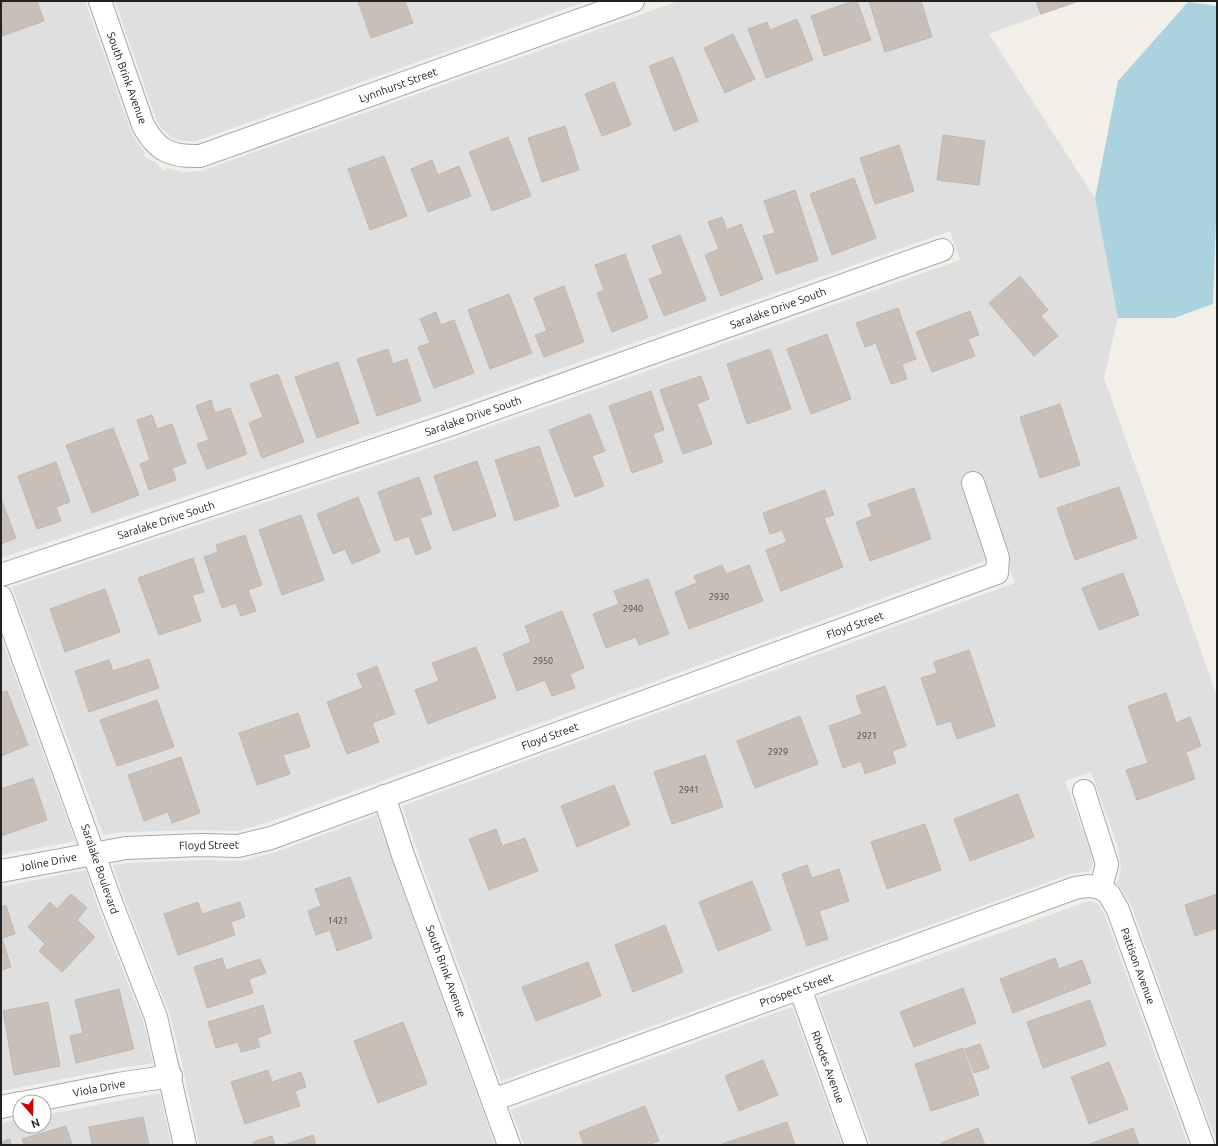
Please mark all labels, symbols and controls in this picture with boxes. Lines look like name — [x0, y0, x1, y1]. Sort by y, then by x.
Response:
street label: South Brink Avenue — [105, 30, 149, 126]
street label: Lynnhurst Street — [357, 65, 439, 105]
street label: Saralake Drive South — [728, 285, 828, 331]
street label: Saralake Drive South — [423, 394, 523, 438]
street label: Saralake Drive South — [116, 499, 216, 541]
house number: 2930 — [709, 592, 729, 602]
house number: 2940 — [623, 604, 643, 614]
street label: Floyd Street — [825, 609, 886, 641]
house number: 2950 — [533, 656, 553, 666]
street label: Floyd Street — [520, 720, 581, 752]
house number: 2921 — [857, 731, 877, 741]
house number: 2929 — [768, 747, 788, 757]
house number: 2941 — [679, 785, 699, 795]
street label: Saralake Boulevard — [79, 823, 121, 915]
street label: Floyd Street — [179, 838, 240, 852]
street label: Joline Drive — [18, 851, 78, 873]
house number: 1421 — [328, 916, 348, 926]
street label: South Brink Avenue — [424, 923, 468, 1019]
street label: Pattison Avenue — [1119, 926, 1157, 1006]
street label: Prospect Street — [758, 971, 835, 1009]
street label: Rhodes Avenue — [809, 1029, 847, 1105]
street label: Viola Drive — [72, 1077, 126, 1099]
north arrow — [12, 1094, 52, 1134]
text: N — [30, 1116, 41, 1130]

